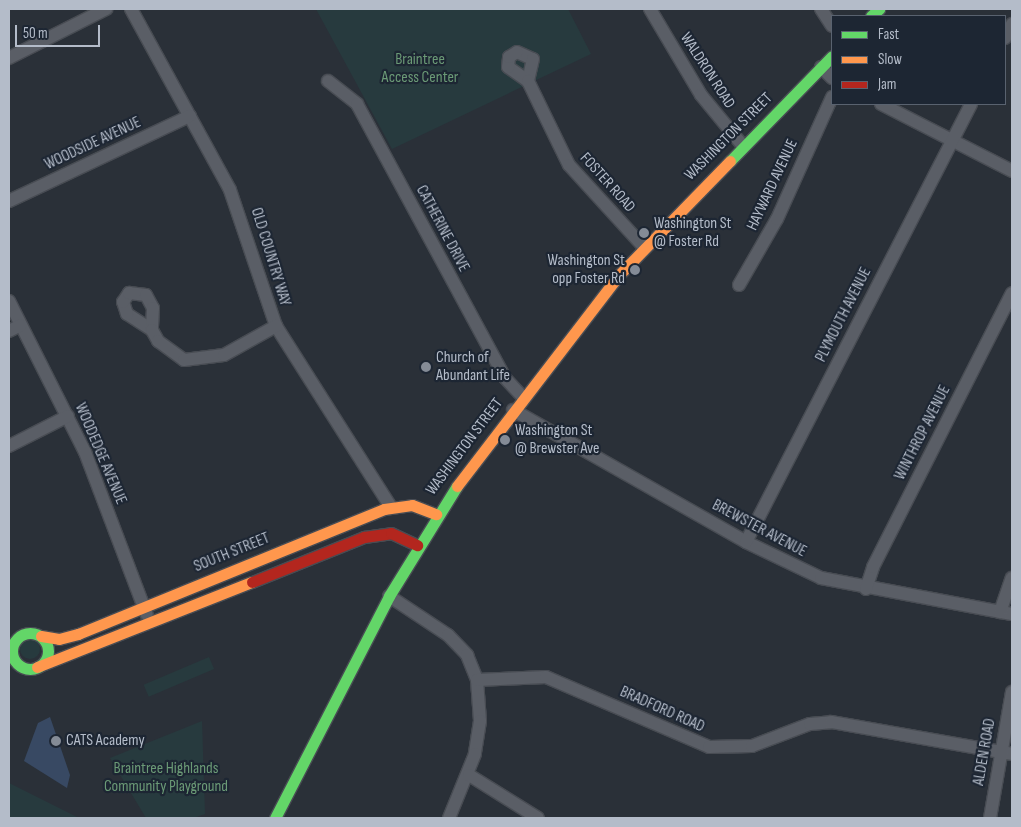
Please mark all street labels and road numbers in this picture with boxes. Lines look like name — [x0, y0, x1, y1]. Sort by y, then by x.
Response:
street label: WALDRON ROAD — [675, 30, 739, 112]
street label: WASHINGTON STREET — [681, 89, 777, 185]
street label: WOODSIDE AVENUE — [42, 113, 144, 175]
street label: HAYWARD AVENUE — [743, 136, 803, 234]
street label: FOSTER ROAD — [575, 149, 639, 217]
street label: CATHERINE DRIVE — [411, 182, 473, 276]
street label: OLD COUNTRY WAY — [246, 206, 294, 308]
street label: PLYMOUTH AVENUE — [812, 264, 876, 366]
street label: WINTHROP AVENUE — [891, 382, 955, 484]
street label: WASHINGTON STREET — [422, 395, 508, 499]
street label: WOODEDGE AVENUE — [70, 400, 130, 508]
street label: BREWSTER AVENUE — [709, 496, 809, 562]
street label: SOUTH STREET — [191, 529, 273, 577]
street label: BRADFORD ROAD — [617, 683, 707, 737]
street label: ALDEN ROAD — [970, 717, 1000, 787]

